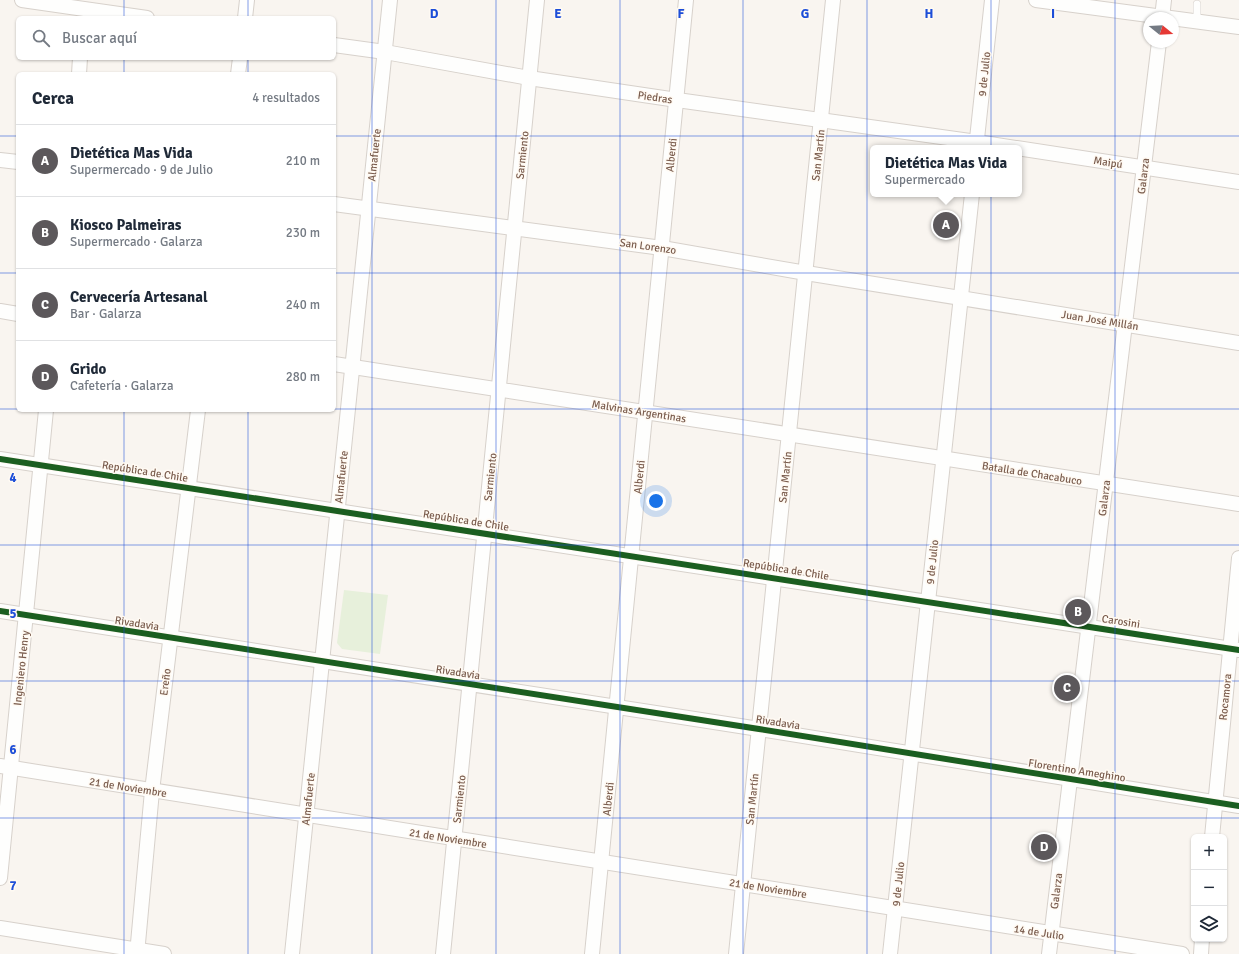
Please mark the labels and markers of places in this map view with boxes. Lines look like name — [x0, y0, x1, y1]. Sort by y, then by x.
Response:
pin: A — [933, 210, 959, 240]
pin: B — [1065, 597, 1091, 627]
pin: C — [1054, 673, 1080, 703]
pin: D — [1031, 832, 1057, 862]

